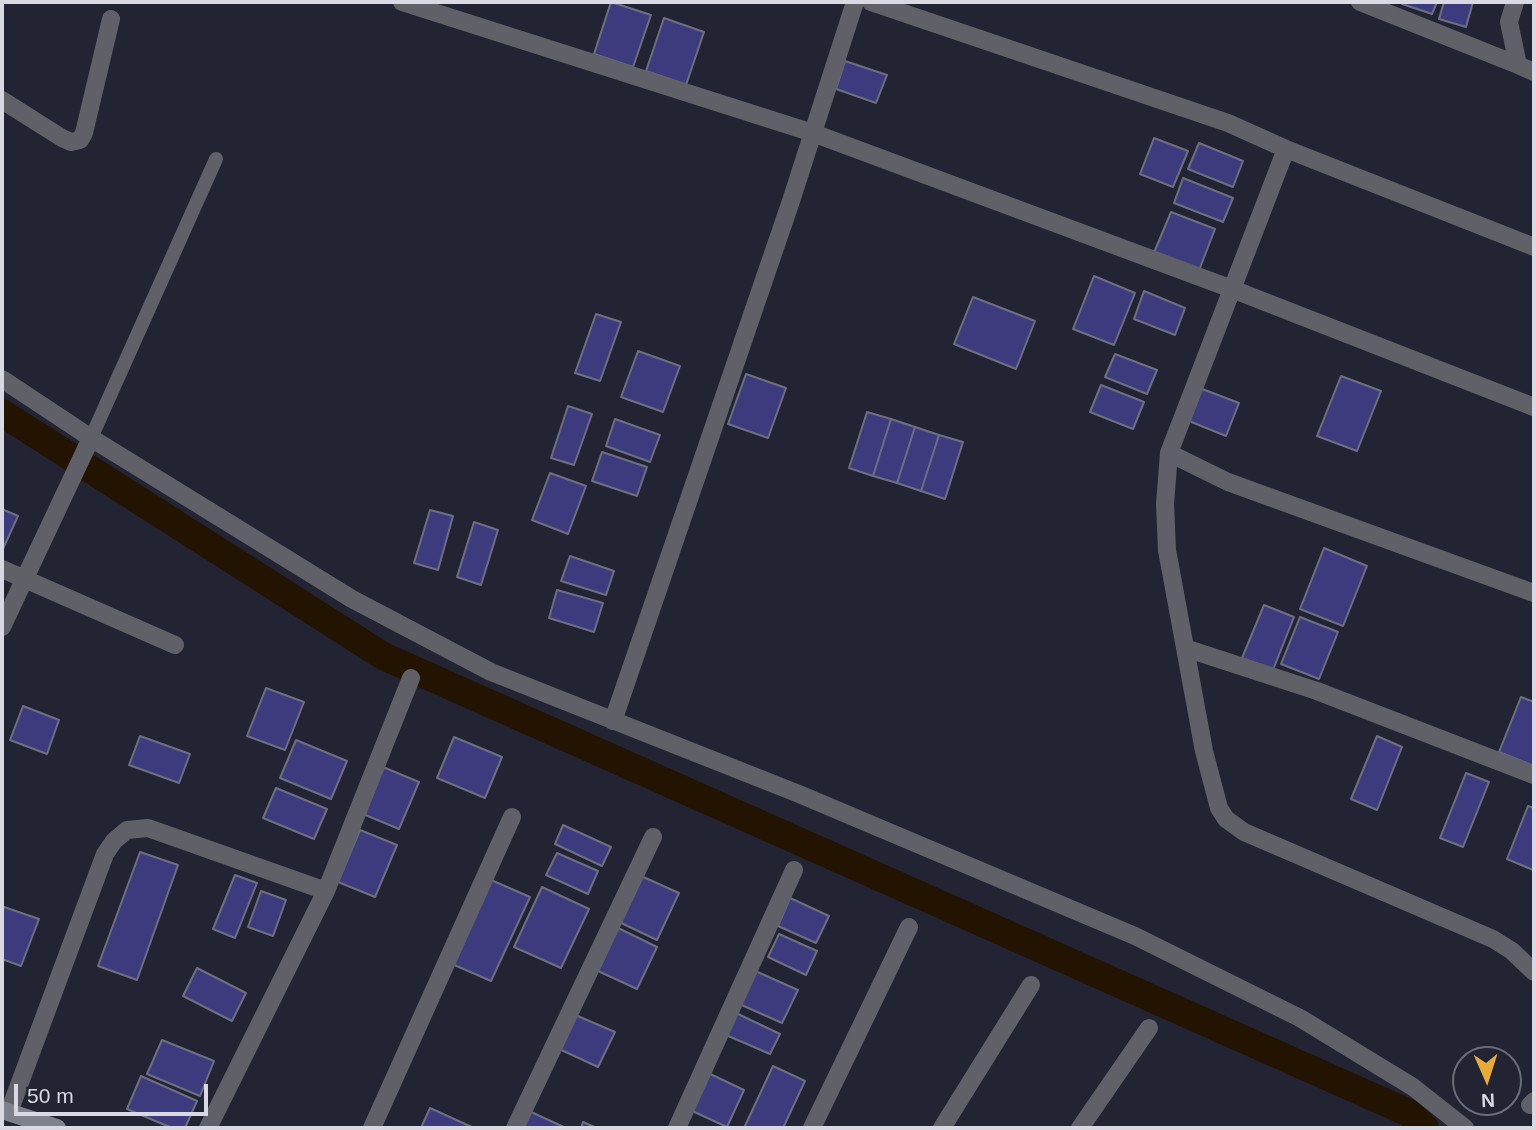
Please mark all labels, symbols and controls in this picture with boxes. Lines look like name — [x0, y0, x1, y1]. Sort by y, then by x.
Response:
north arrow — [1452, 1046, 1522, 1116]
scale bar — [18, 1070, 212, 1114]
text: 50 m — [27, 1084, 74, 1107]
text: N — [1481, 1090, 1495, 1111]

